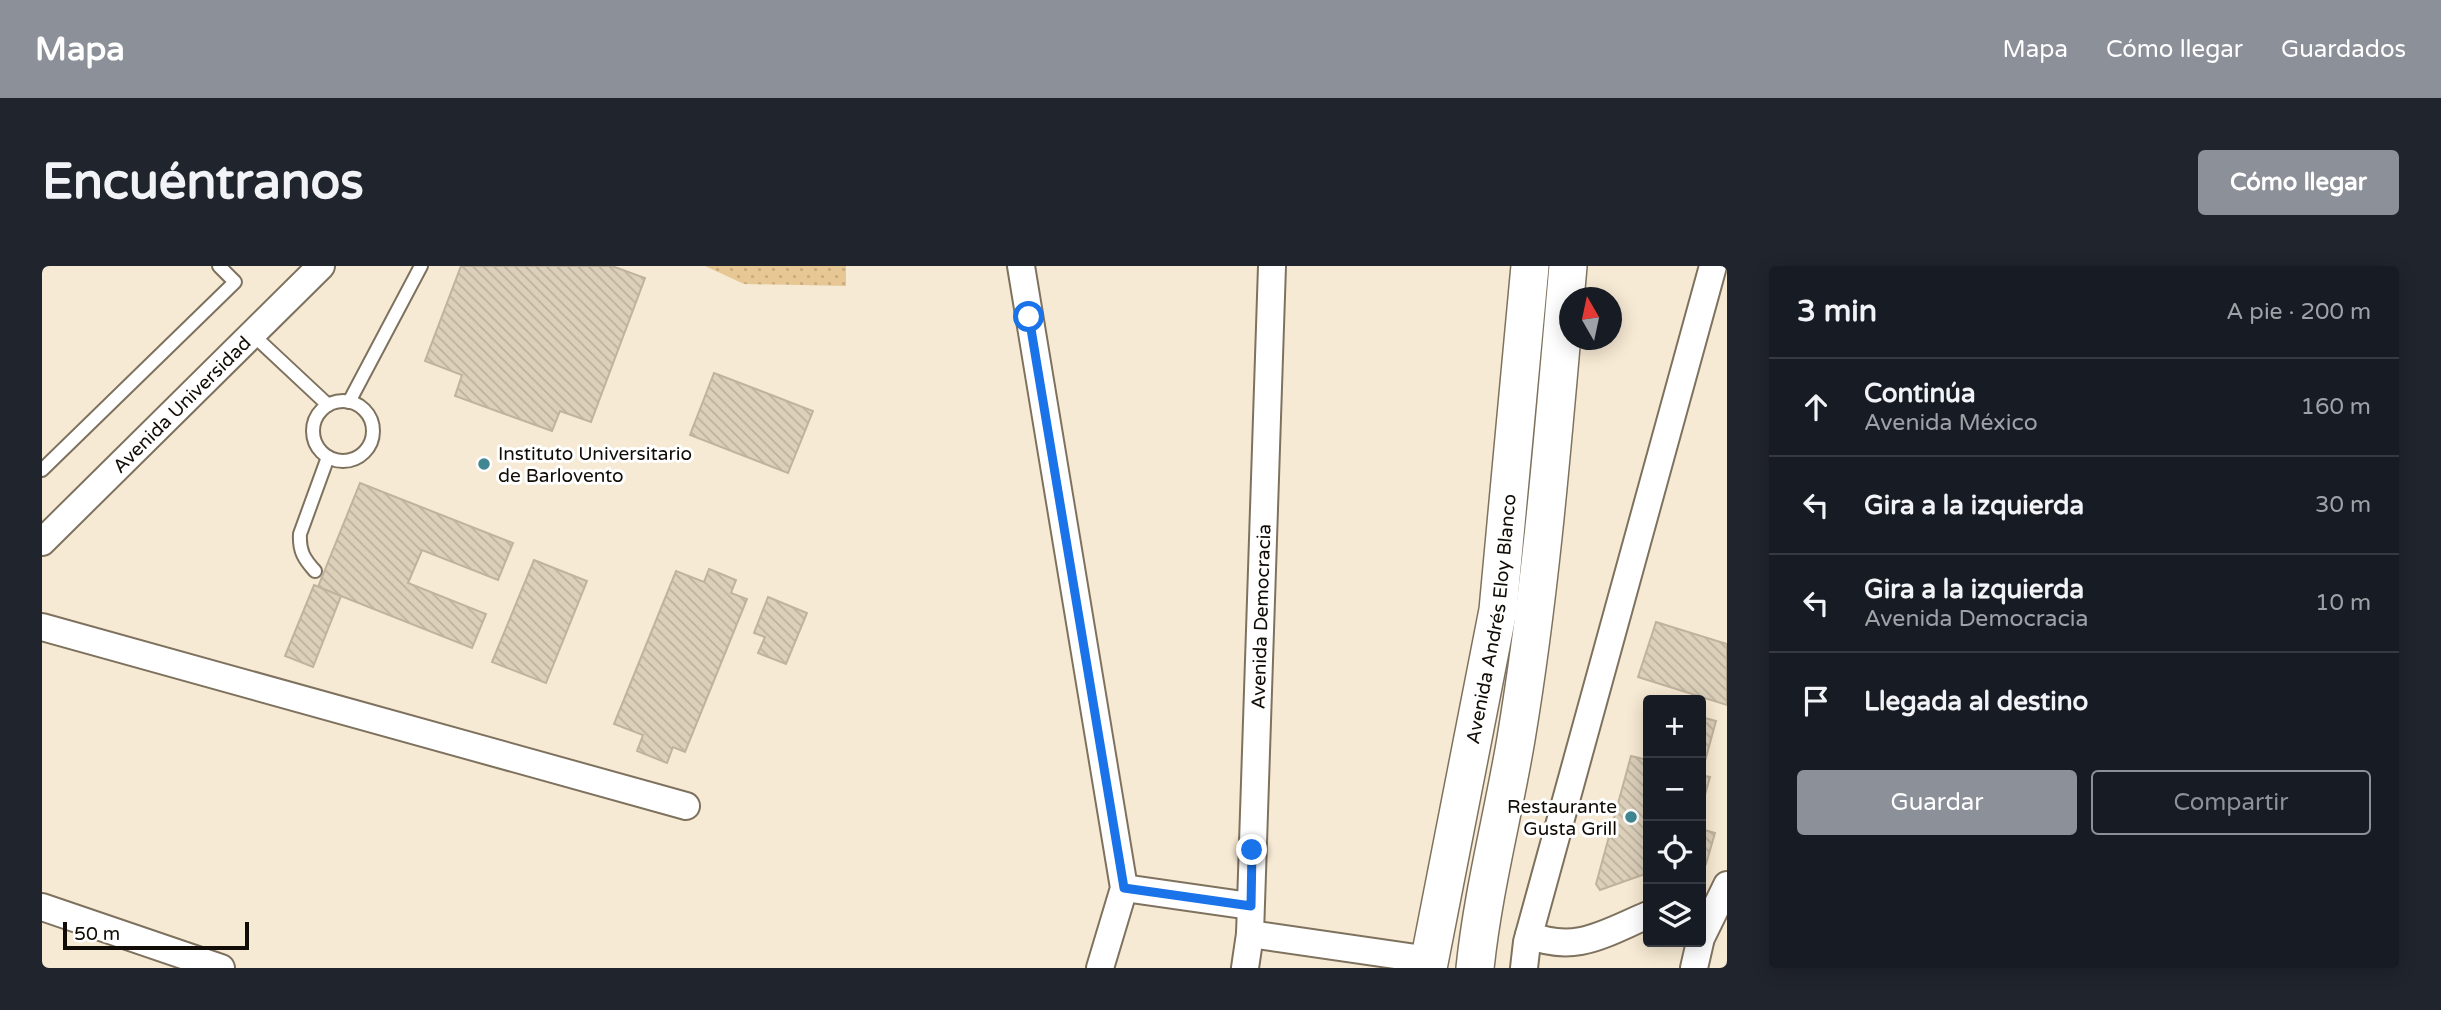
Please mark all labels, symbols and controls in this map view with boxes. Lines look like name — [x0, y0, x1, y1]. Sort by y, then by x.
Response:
text: Mapa — [35, 30, 125, 69]
text: Mapa — [2003, 35, 2068, 64]
text: Cómo llegar — [2106, 35, 2243, 64]
text: Guardados — [2281, 35, 2406, 64]
button: Cómo llegar — [2198, 150, 2399, 215]
text: Encuéntranos — [42, 153, 364, 212]
north arrow — [1559, 287, 1622, 350]
text: 3 min — [1797, 293, 1877, 330]
text: A pie · 200 m — [2226, 298, 2371, 326]
route start — [1013, 301, 1044, 332]
street label: Avenida Universidad — [109, 332, 256, 478]
text: Continúa — [1864, 378, 1976, 409]
icon: ahead — [1797, 388, 1835, 426]
text: 160 m — [2301, 393, 2371, 421]
text: Avenida México — [1864, 409, 2038, 437]
place label: Instituto Universitario de Barlovento — [498, 443, 692, 487]
marker: Instituto Universitario de Barlovento — [476, 456, 492, 472]
icon: left — [1797, 486, 1835, 524]
text: Gira a la izquierda — [1864, 490, 2084, 521]
text: 30 m — [2315, 491, 2371, 519]
street label: Avenida Andrés Eloy Blanco — [1462, 493, 1521, 746]
street label: Avenida Democracia — [1247, 523, 1276, 710]
text: Gira a la izquierda — [1864, 574, 2084, 605]
icon: left — [1797, 584, 1835, 622]
text: 10 m — [2315, 589, 2371, 617]
text: Avenida Democracia — [1864, 605, 2088, 633]
icon: arrive — [1797, 682, 1835, 720]
text: Llegada al destino — [1864, 686, 2088, 717]
map controls — [1643, 695, 1706, 947]
button: + — [1643, 695, 1706, 758]
button: − — [1643, 758, 1706, 821]
button: Guardar — [1797, 770, 2077, 835]
button: Compartir — [2091, 770, 2371, 835]
place label: Restaurante Gusta Grill — [1507, 796, 1617, 840]
marker: Restaurante Gusta Grill — [1623, 809, 1639, 825]
button: locate — [1643, 821, 1706, 884]
route end — [1236, 834, 1267, 865]
button: layers — [1643, 884, 1706, 947]
scale bar — [63, 919, 248, 951]
text: 50 m — [74, 923, 120, 945]

